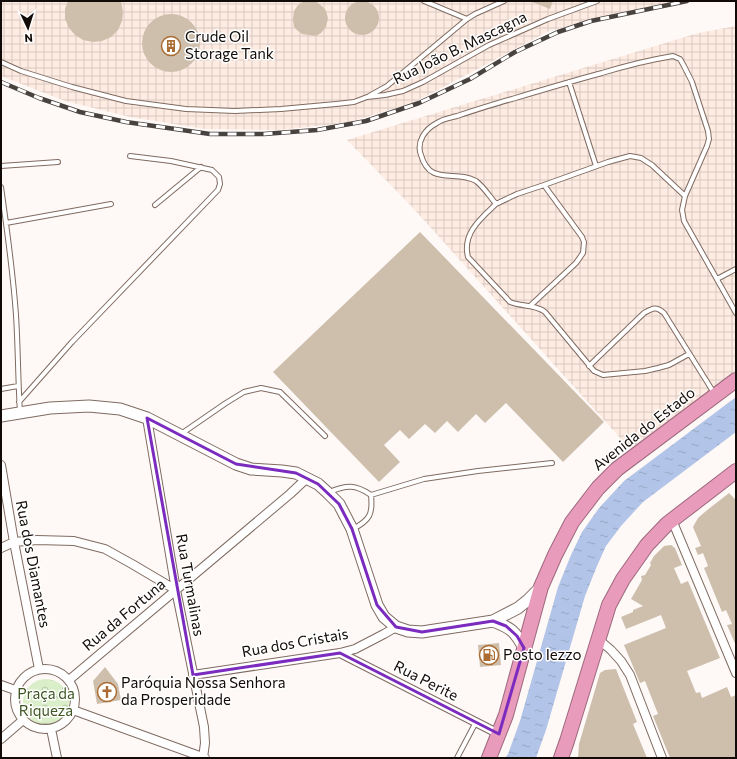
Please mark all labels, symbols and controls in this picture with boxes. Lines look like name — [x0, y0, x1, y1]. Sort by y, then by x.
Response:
street label: Rua João B. Mascagna — [390, 7, 529, 87]
north arrow — [8, 8, 48, 48]
place label: Crude Oil Storage Tank — [185, 27, 274, 62]
text: N — [24, 32, 33, 45]
building icon: Crude Oil Storage Tank — [160, 35, 182, 57]
street label: Avenida do Estado — [589, 383, 698, 474]
street label: Rua dos Diamantes — [13, 499, 55, 629]
street label: Rua Turmalinas — [173, 532, 209, 638]
street label: Rua da Fortuna — [78, 574, 168, 654]
street label: Rua dos Cristais — [240, 624, 350, 660]
fuel station icon: Posto Iezzo — [478, 644, 500, 666]
place label: Posto Iezzo — [503, 645, 582, 663]
street label: Rua Perite — [391, 656, 462, 704]
place label: Paróquia Nossa Senhora da Prosperidade — [121, 673, 286, 708]
church icon: Paróquia Nossa Senhora da Prosperidade — [96, 681, 118, 703]
park label: Praça da Riqueza — [17, 684, 75, 719]

